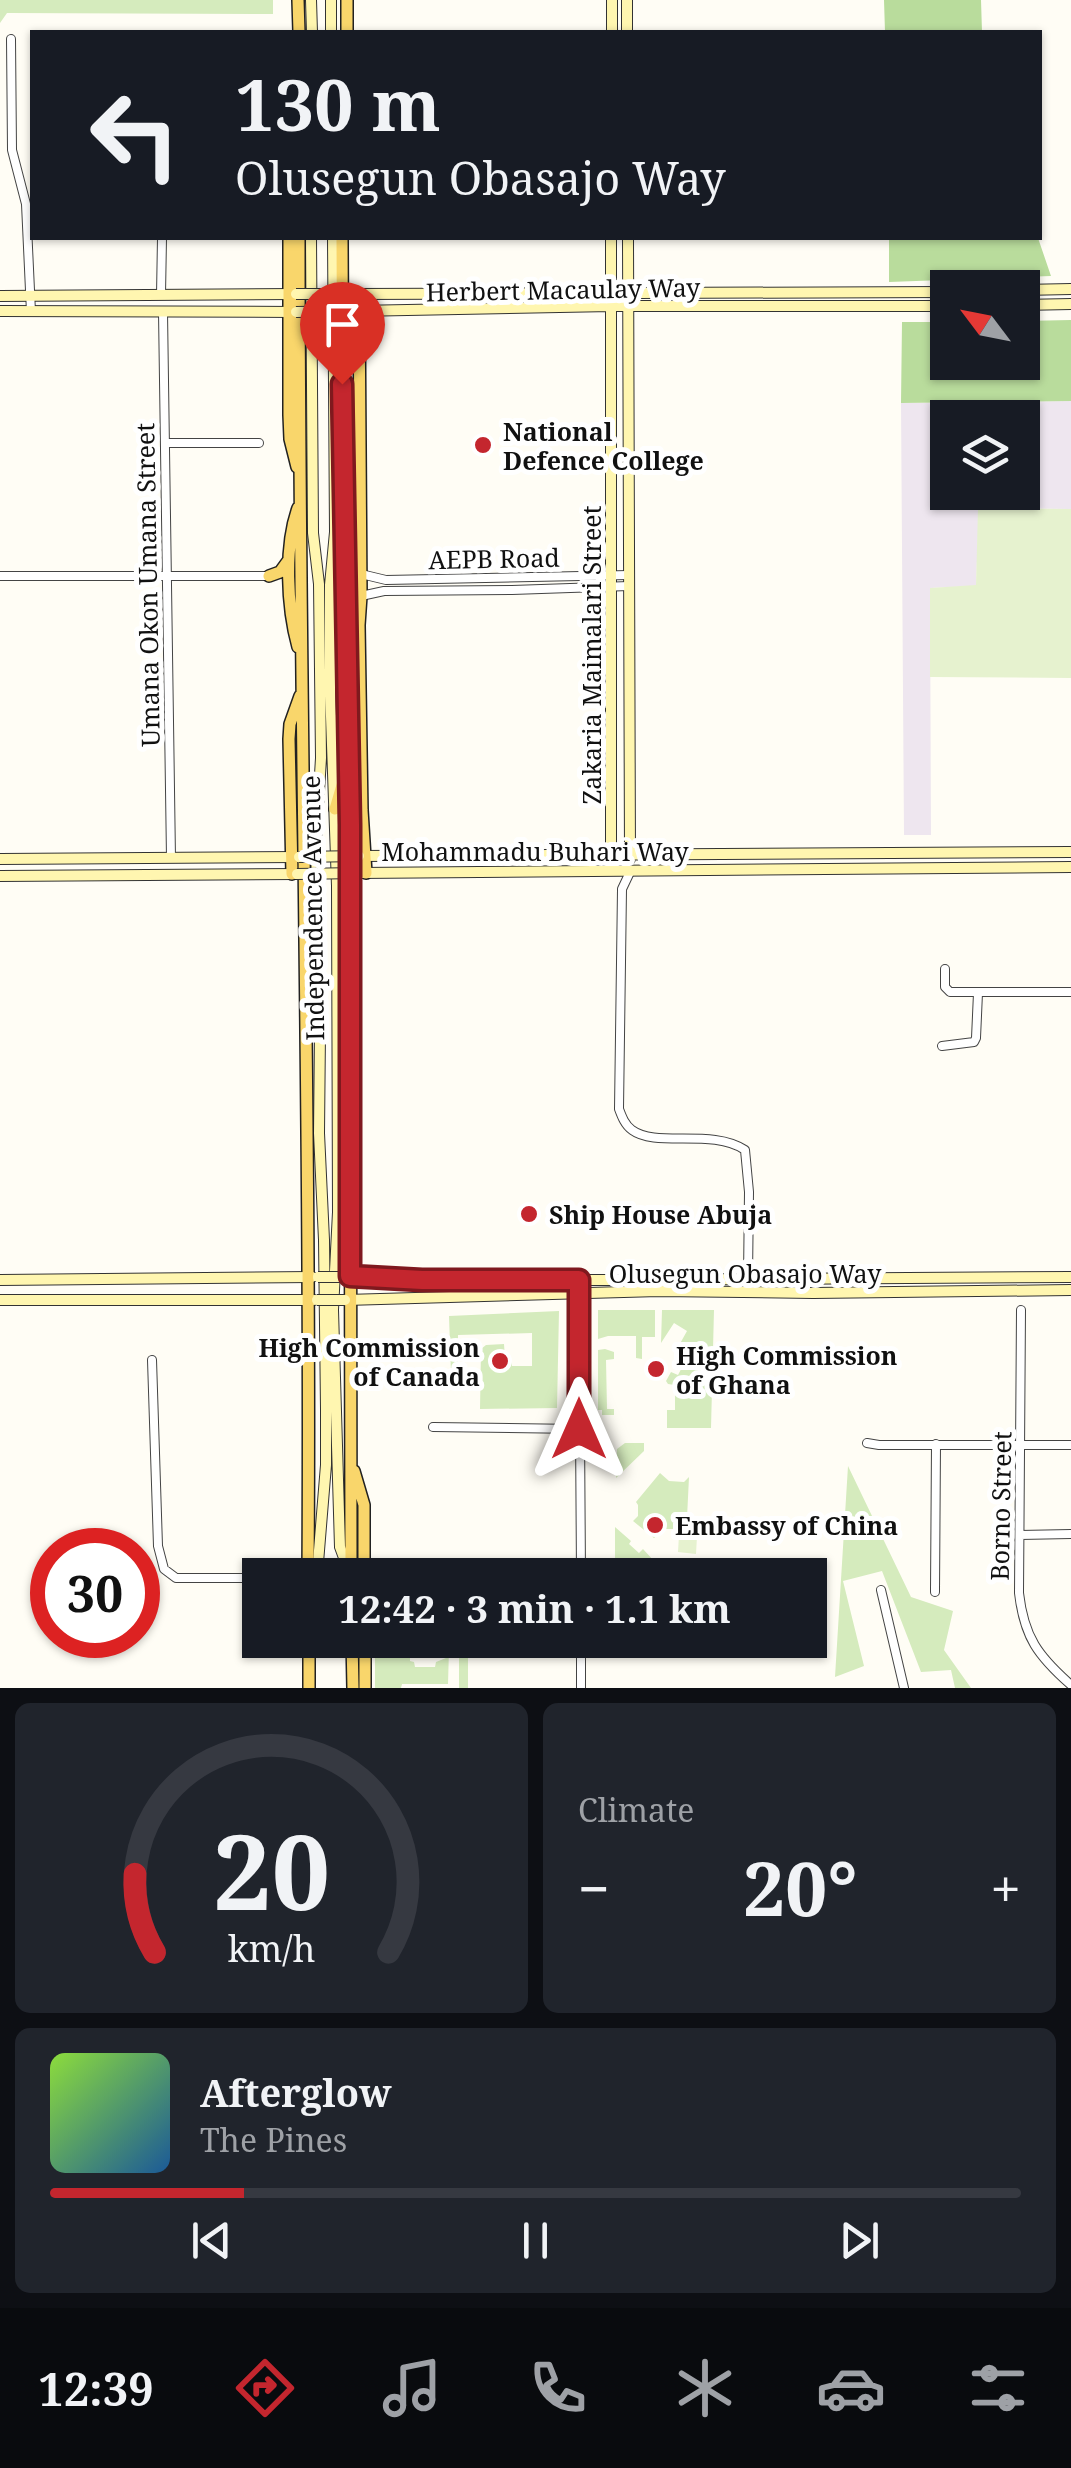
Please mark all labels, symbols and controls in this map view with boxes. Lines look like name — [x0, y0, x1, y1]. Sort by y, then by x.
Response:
text: 130 m — [235, 56, 441, 152]
icon: left — [70, 70, 200, 200]
text: Olusegun Obasajo Way — [235, 147, 726, 208]
street label: Herbert Macaulay Way — [425, 270, 701, 308]
north arrow — [930, 270, 1040, 380]
map controls — [930, 270, 1040, 510]
pin — [300, 282, 385, 385]
icon: arrive — [315, 297, 370, 352]
button: layers — [930, 400, 1040, 510]
place label: National Defence College — [503, 414, 704, 477]
street label: Umana Okon Umana Street — [127, 422, 167, 747]
marker: National Defence College — [472, 434, 494, 456]
street label: Zakaria Maimalari Street — [574, 505, 608, 804]
street label: AEPB Road — [428, 540, 560, 576]
street label: Independence Avenue — [293, 775, 331, 1041]
street label: Mohammadu Buhari Way — [381, 834, 690, 868]
place label: Ship House Abuja — [549, 1197, 772, 1231]
marker: Ship House Abuja — [518, 1203, 540, 1225]
street label: Olusegun Obasajo Way — [609, 1256, 882, 1290]
place label: High Commission of Canada — [258, 1330, 480, 1393]
place label: High Commission of Ghana — [676, 1338, 898, 1401]
marker: High Commission of Canada — [489, 1350, 511, 1372]
marker: High Commission of Ghana — [645, 1358, 667, 1380]
position arrow — [527, 1377, 631, 1481]
street label: Borno Street — [982, 1431, 1018, 1581]
place label: Embassy of China — [675, 1508, 898, 1542]
marker: Embassy of China — [644, 1514, 666, 1536]
speed limit sign: 30 — [30, 1528, 160, 1658]
text: 12:42 · 3 min · 1.1 km — [338, 1582, 731, 1634]
text: Climate — [578, 1788, 694, 1831]
text: 20 — [213, 1799, 330, 1940]
text: 20° — [743, 1836, 857, 1938]
text: − — [578, 1850, 610, 1925]
text: + — [990, 1850, 1021, 1925]
text: km/h — [228, 1924, 315, 1972]
text: Afterglow — [200, 2066, 392, 2118]
text: The Pines — [200, 2118, 347, 2161]
icon: previous — [184, 2213, 239, 2268]
icon: pause — [508, 2213, 563, 2268]
icon: next — [832, 2213, 887, 2268]
icon: directions — [230, 2353, 300, 2423]
icon: music — [377, 2353, 447, 2423]
icon: phone — [523, 2353, 593, 2423]
icon: climate — [670, 2353, 740, 2423]
icon: car — [816, 2353, 886, 2423]
icon: filters — [963, 2353, 1033, 2423]
text: 12:39 — [38, 2358, 154, 2419]

